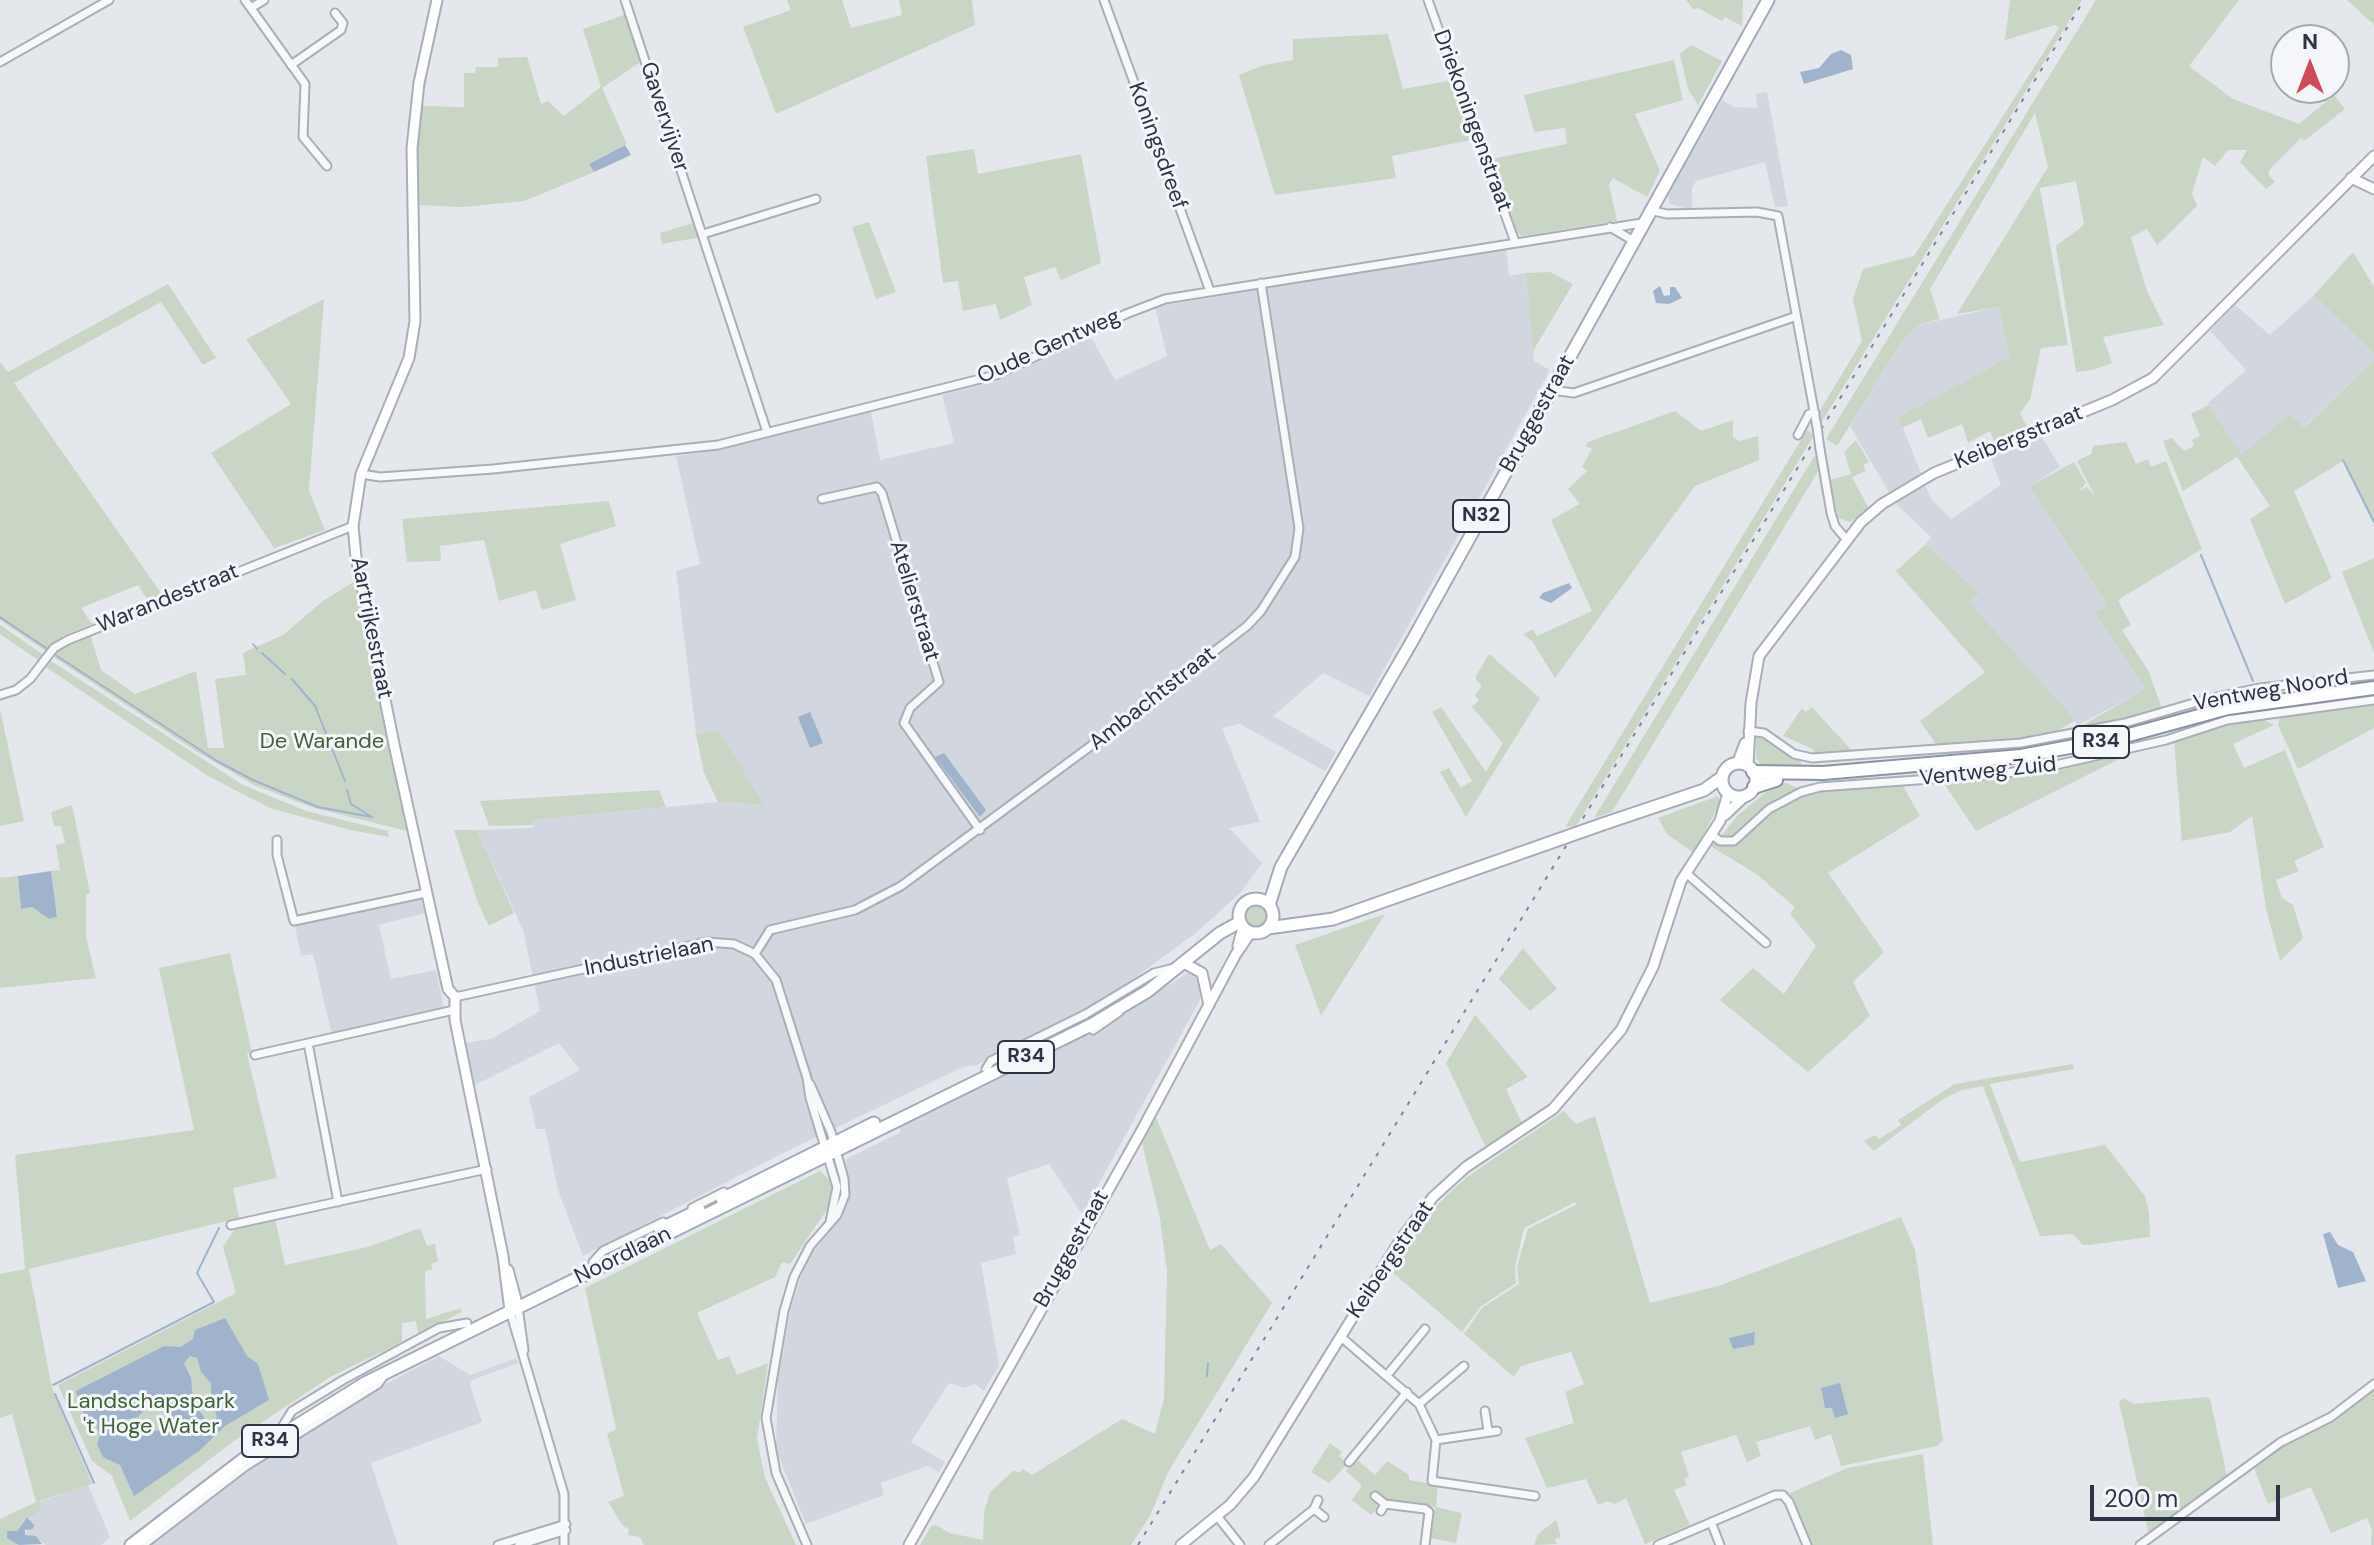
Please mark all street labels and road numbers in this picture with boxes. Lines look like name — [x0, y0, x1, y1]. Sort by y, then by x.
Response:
street label: Driekoningenstraat — [1427, 27, 1517, 215]
street label: Gavervijver — [634, 59, 694, 175]
street label: Koningsdreef — [1122, 79, 1192, 213]
street label: Oude Gentweg — [974, 304, 1124, 390]
street label: Bruggestraat — [1495, 351, 1581, 477]
street label: Keibergstraat — [1951, 400, 2087, 476]
road number: N32 — [1453, 500, 1509, 532]
street label: Atelierstraat — [883, 537, 945, 665]
street label: Aartrijkestraat — [344, 555, 398, 701]
street label: Warandestraat — [93, 559, 243, 639]
street label: Ambachtstraat — [1084, 641, 1222, 757]
street label: Ventweg Noord — [2192, 664, 2350, 718]
road number: R34 — [2073, 726, 2129, 758]
street label: Ventweg Zuid — [1918, 752, 2058, 792]
street label: Industrielaan — [582, 932, 716, 982]
road number: R34 — [998, 1041, 1054, 1073]
street label: Bruggestraat — [1029, 1186, 1115, 1312]
street label: Keibergstraat — [1342, 1196, 1440, 1324]
street label: Noordlaan — [570, 1221, 676, 1291]
road number: R34 — [242, 1425, 298, 1457]

